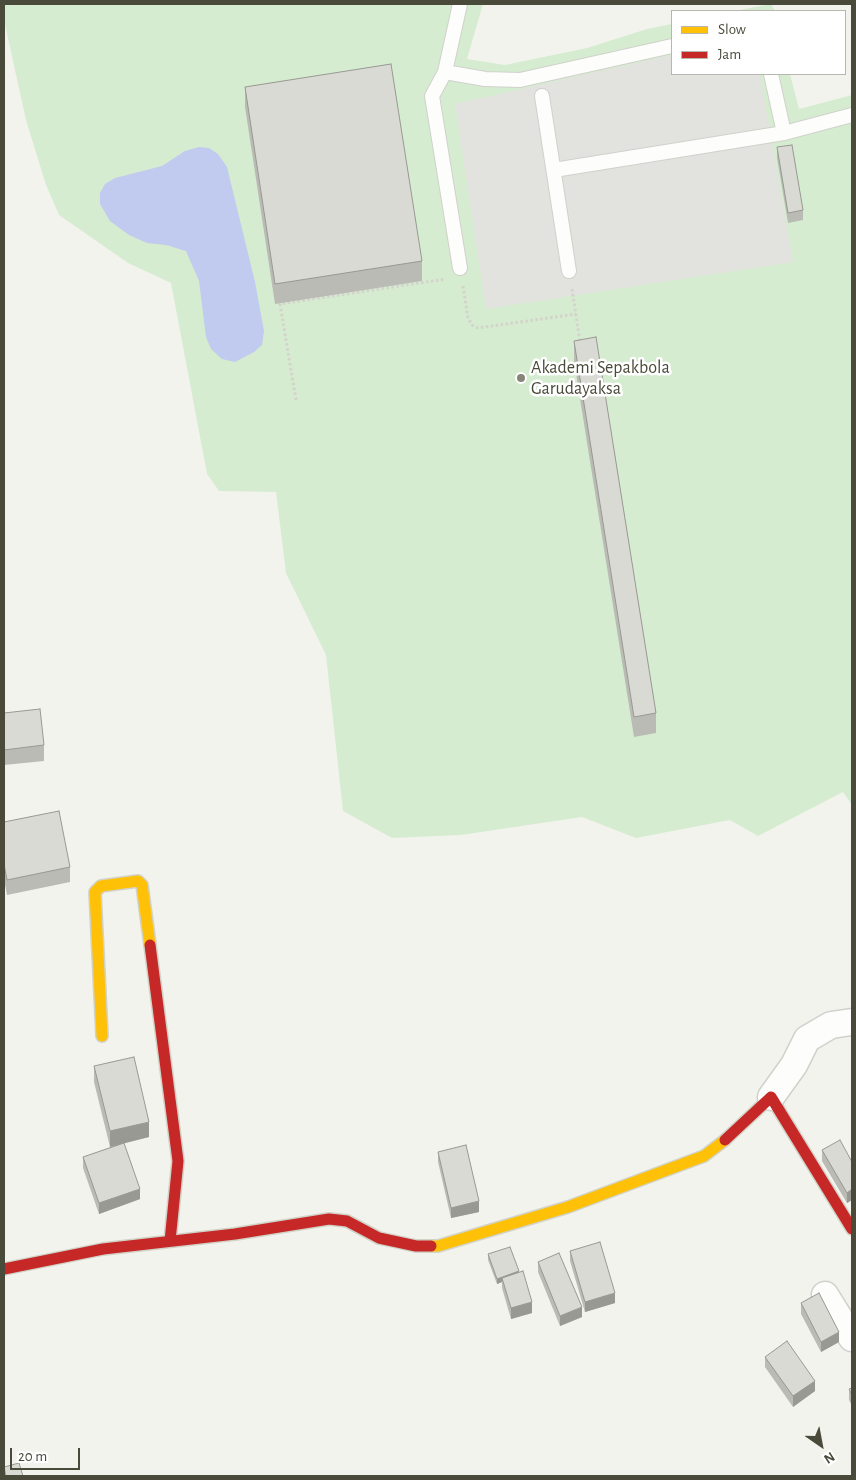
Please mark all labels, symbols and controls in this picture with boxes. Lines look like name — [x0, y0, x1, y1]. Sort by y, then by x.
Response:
legend — [671, 10, 846, 75]
text: Slow — [718, 22, 746, 37]
text: Jam — [718, 47, 741, 62]
place label: Akademi Sepakbola Garudayaksa — [531, 357, 670, 399]
marker: Akademi Sepakbola Garudayaksa — [515, 372, 527, 384]
north arrow — [796, 1420, 846, 1470]
scale bar — [12, 1438, 82, 1470]
text: 20 m — [18, 1449, 47, 1464]
text: N — [821, 1449, 837, 1466]

